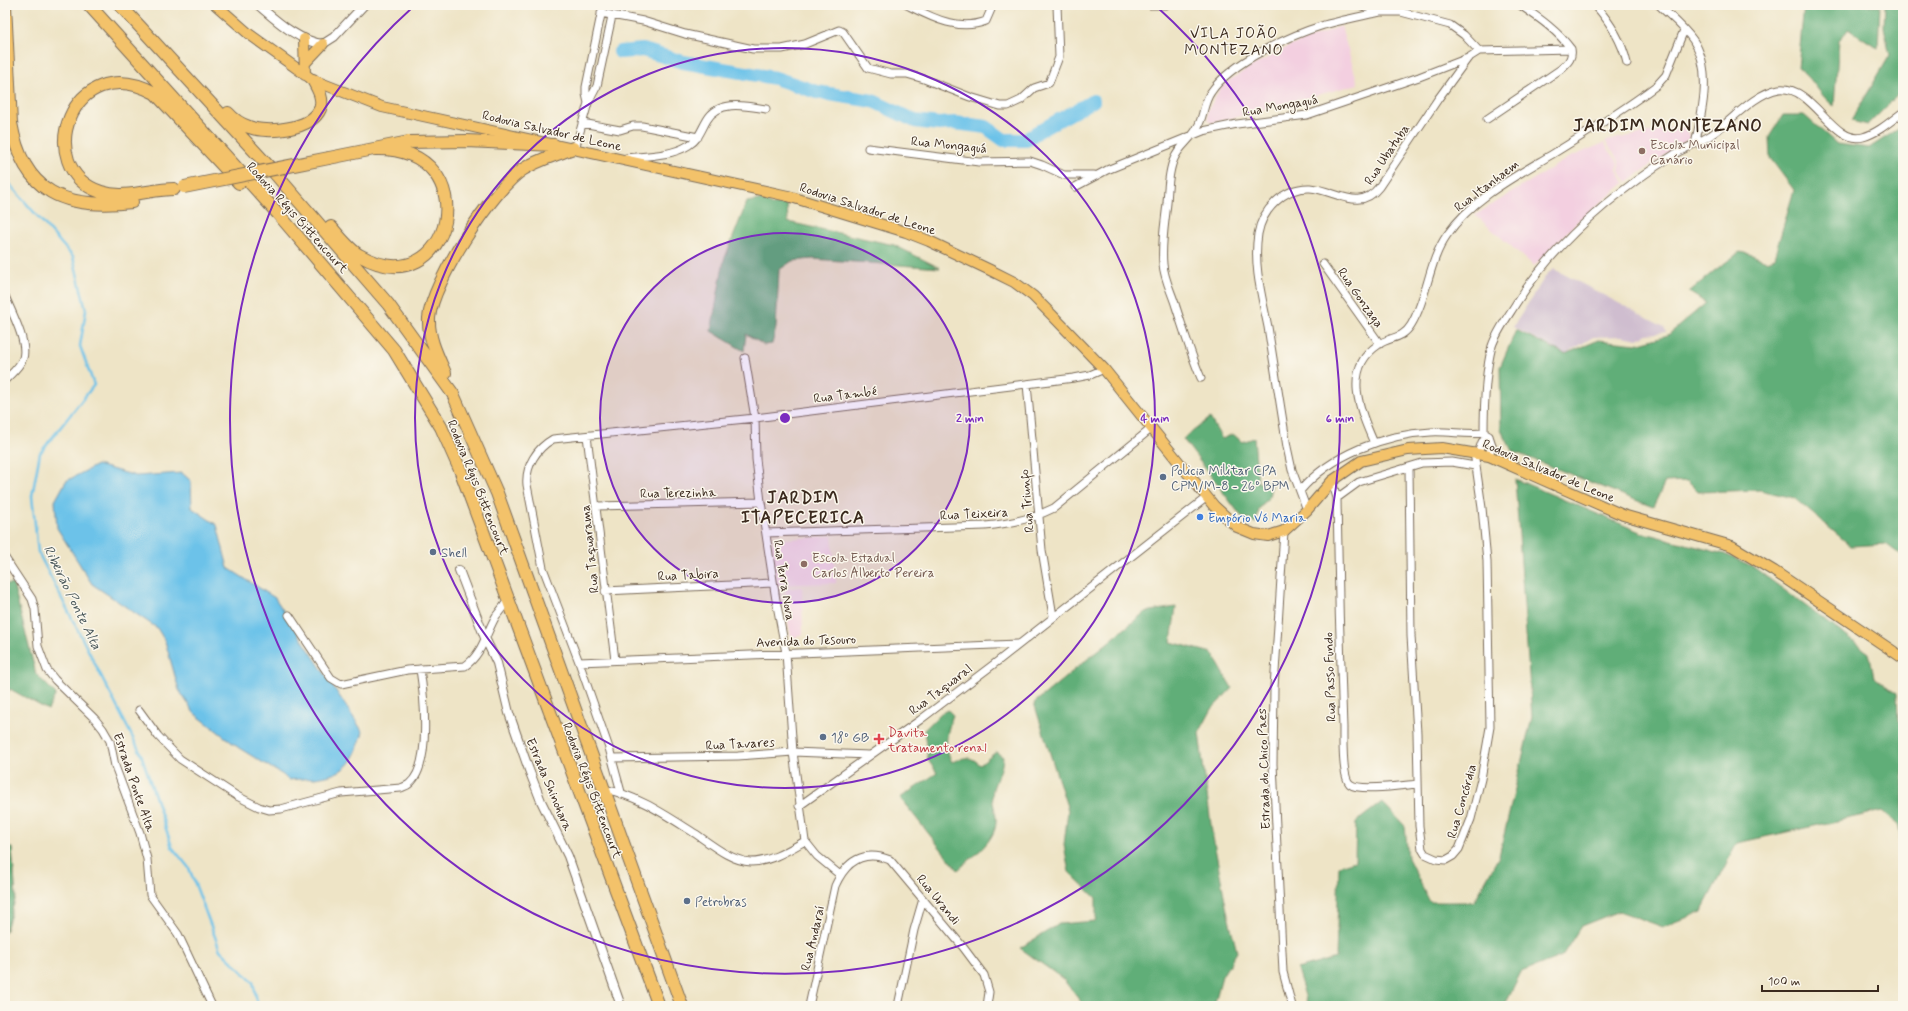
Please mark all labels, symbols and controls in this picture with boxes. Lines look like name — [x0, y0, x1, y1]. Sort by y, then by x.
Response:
district label: VILA JOÃO MONTEZANO — [1184, 24, 1284, 61]
street label: Rua Mongaguá — [1241, 91, 1320, 122]
street label: Rodovia Salvador de Leone — [480, 107, 623, 156]
district label: JARDIM MONTEZANO — [1573, 115, 1763, 137]
street label: Rua Ubatuba — [1361, 121, 1414, 188]
street label: Rua Mongaguá — [910, 133, 988, 159]
place label: Escola Municipal Canário — [1650, 137, 1740, 169]
marker: Escola Municipal Canário — [1637, 146, 1647, 156]
street label: Rua Itanhaem — [1451, 156, 1523, 216]
street label: Rodovia Régis Bittencourt — [242, 159, 352, 278]
street label: Rodovia Salvador de Leone — [797, 179, 938, 240]
street label: Rua Gonzaga — [1333, 265, 1387, 331]
street label: Rua També — [812, 383, 878, 408]
centre of rings — [778, 411, 792, 425]
text: 2 min — [956, 411, 984, 427]
text: 4 min — [1140, 411, 1170, 427]
text: 6 min — [1326, 411, 1354, 427]
street label: Rodovia Régis Bittencourt — [443, 417, 513, 558]
street label: Rodovia Salvador de Leone — [1479, 436, 1617, 507]
place label: Policia Militar CPA CPM/M-8 - 26º BPM — [1171, 463, 1290, 495]
street label: Rua Triunfo — [1016, 468, 1041, 533]
marker: Policia Militar CPA CPM/M-8 - 26º BPM — [1158, 472, 1168, 482]
street label: Rua Terezinha — [640, 484, 716, 503]
district label: JARDIM ITAPECERICA — [741, 487, 865, 529]
street label: Rua Taquarama — [577, 503, 604, 594]
street label: Rua Teixeira — [939, 504, 1009, 525]
place label: Empório Vó Maria — [1208, 510, 1306, 527]
marker: Empório Vó Maria — [1195, 512, 1205, 522]
street label: Rua Terra Nova — [769, 539, 798, 622]
water label: Ribeirão Ponte Alta — [39, 542, 105, 653]
place label: Shell — [441, 545, 467, 562]
marker: Shell — [428, 547, 438, 557]
place label: Escola Estadual Carlos Alberto Pereira — [812, 550, 935, 582]
marker: Escola Estadual Carlos Alberto Pereira — [799, 559, 809, 569]
street label: Rua Tabira — [657, 565, 719, 586]
street label: Avenida do Tesouro — [756, 631, 856, 652]
street label: Rua Passo Fundo — [1320, 632, 1341, 722]
street label: Rua Taquaral — [906, 661, 976, 720]
street label: Estrada do Chico Paes — [1254, 708, 1275, 830]
street label: Rodovia Régis Bittencourt — [558, 720, 626, 861]
place label: Davita tratamento renal — [887, 725, 987, 757]
place label: 18º GB — [831, 730, 869, 747]
street label: Estrada Ponte Alta — [109, 731, 159, 835]
marker: 18º GB — [818, 732, 828, 742]
marker: Davita tratamento renal — [873, 733, 885, 745]
street label: Rua Tavares — [705, 734, 775, 755]
street label: Estrada Shinohara — [521, 736, 576, 834]
street label: Rua Concórdia — [1444, 762, 1481, 841]
street label: Rua Urandi — [912, 871, 963, 929]
place label: Petrobras — [695, 894, 747, 911]
marker: Petrobras — [682, 896, 692, 906]
street label: Rua Andaraí — [798, 904, 829, 973]
scale bar — [1762, 967, 1878, 993]
text: 100 m — [1768, 974, 1800, 990]

